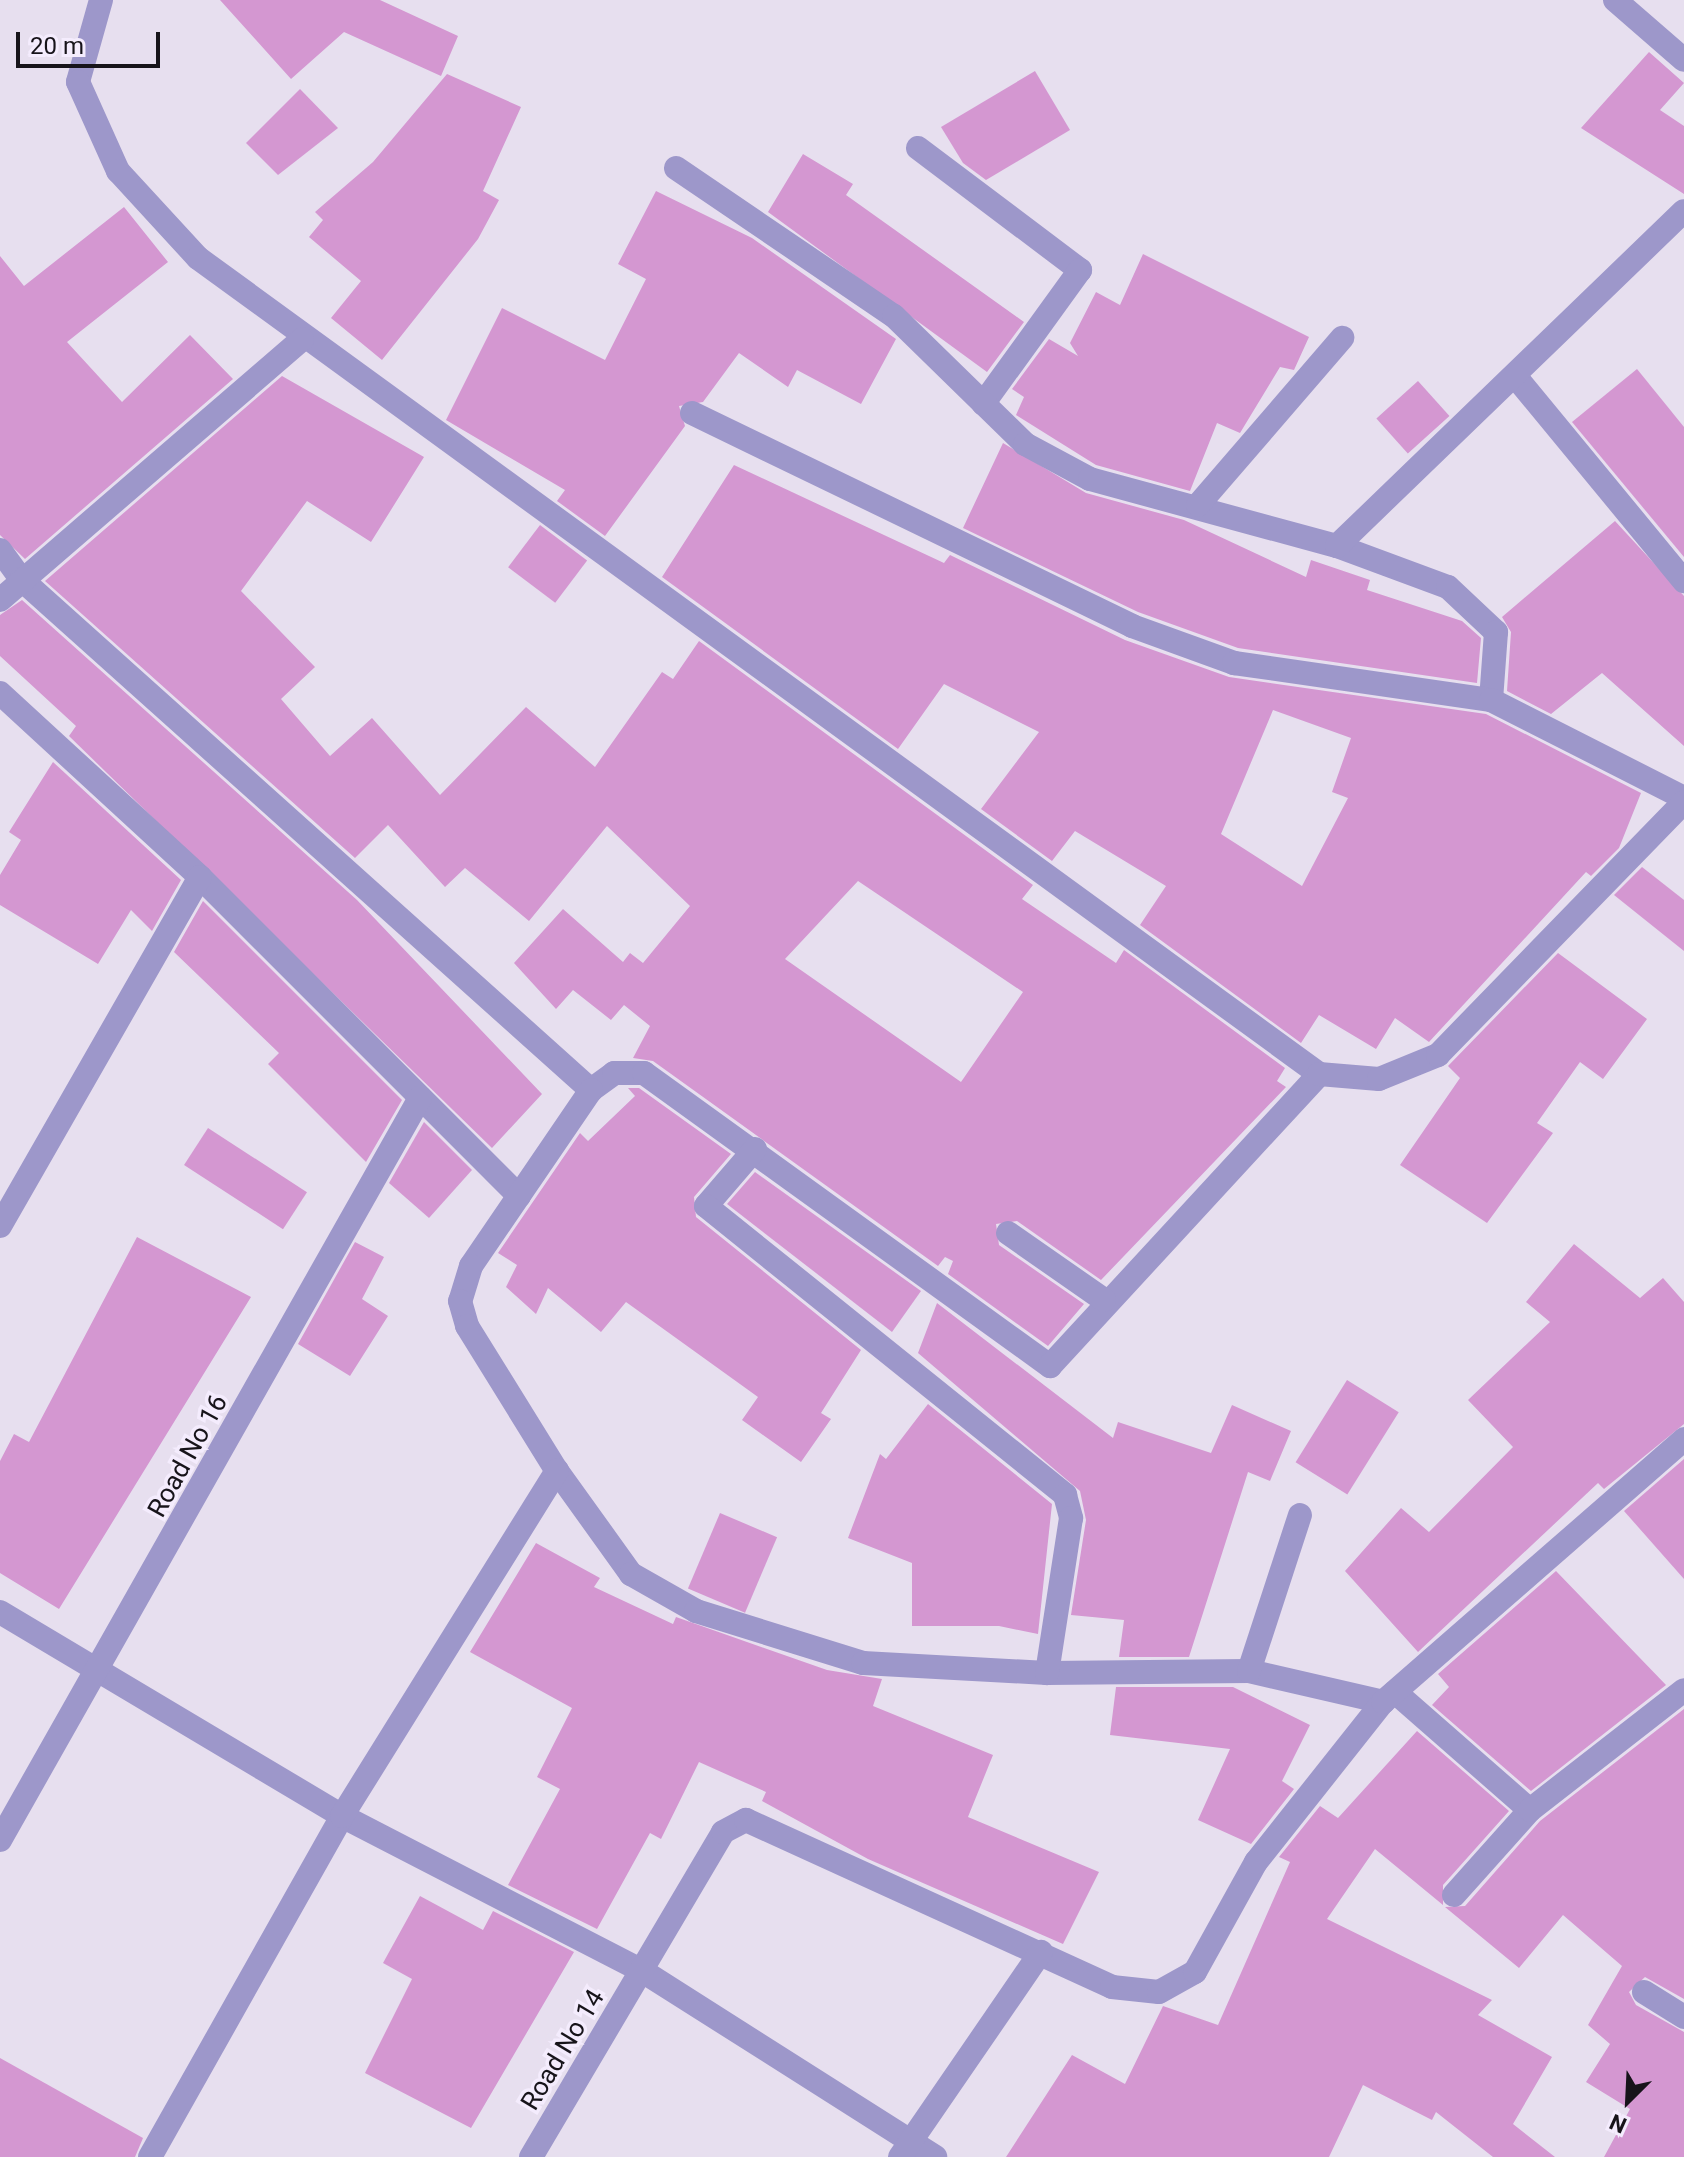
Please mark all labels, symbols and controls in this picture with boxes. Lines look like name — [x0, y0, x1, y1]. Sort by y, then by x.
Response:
scale bar — [20, 16, 164, 66]
text: 20 m — [30, 32, 84, 60]
street label: Road No 16 — [142, 1389, 234, 1523]
street label: Road No 14 — [515, 1984, 611, 2116]
north arrow — [1588, 2061, 1668, 2141]
text: N — [1606, 2109, 1630, 2138]

